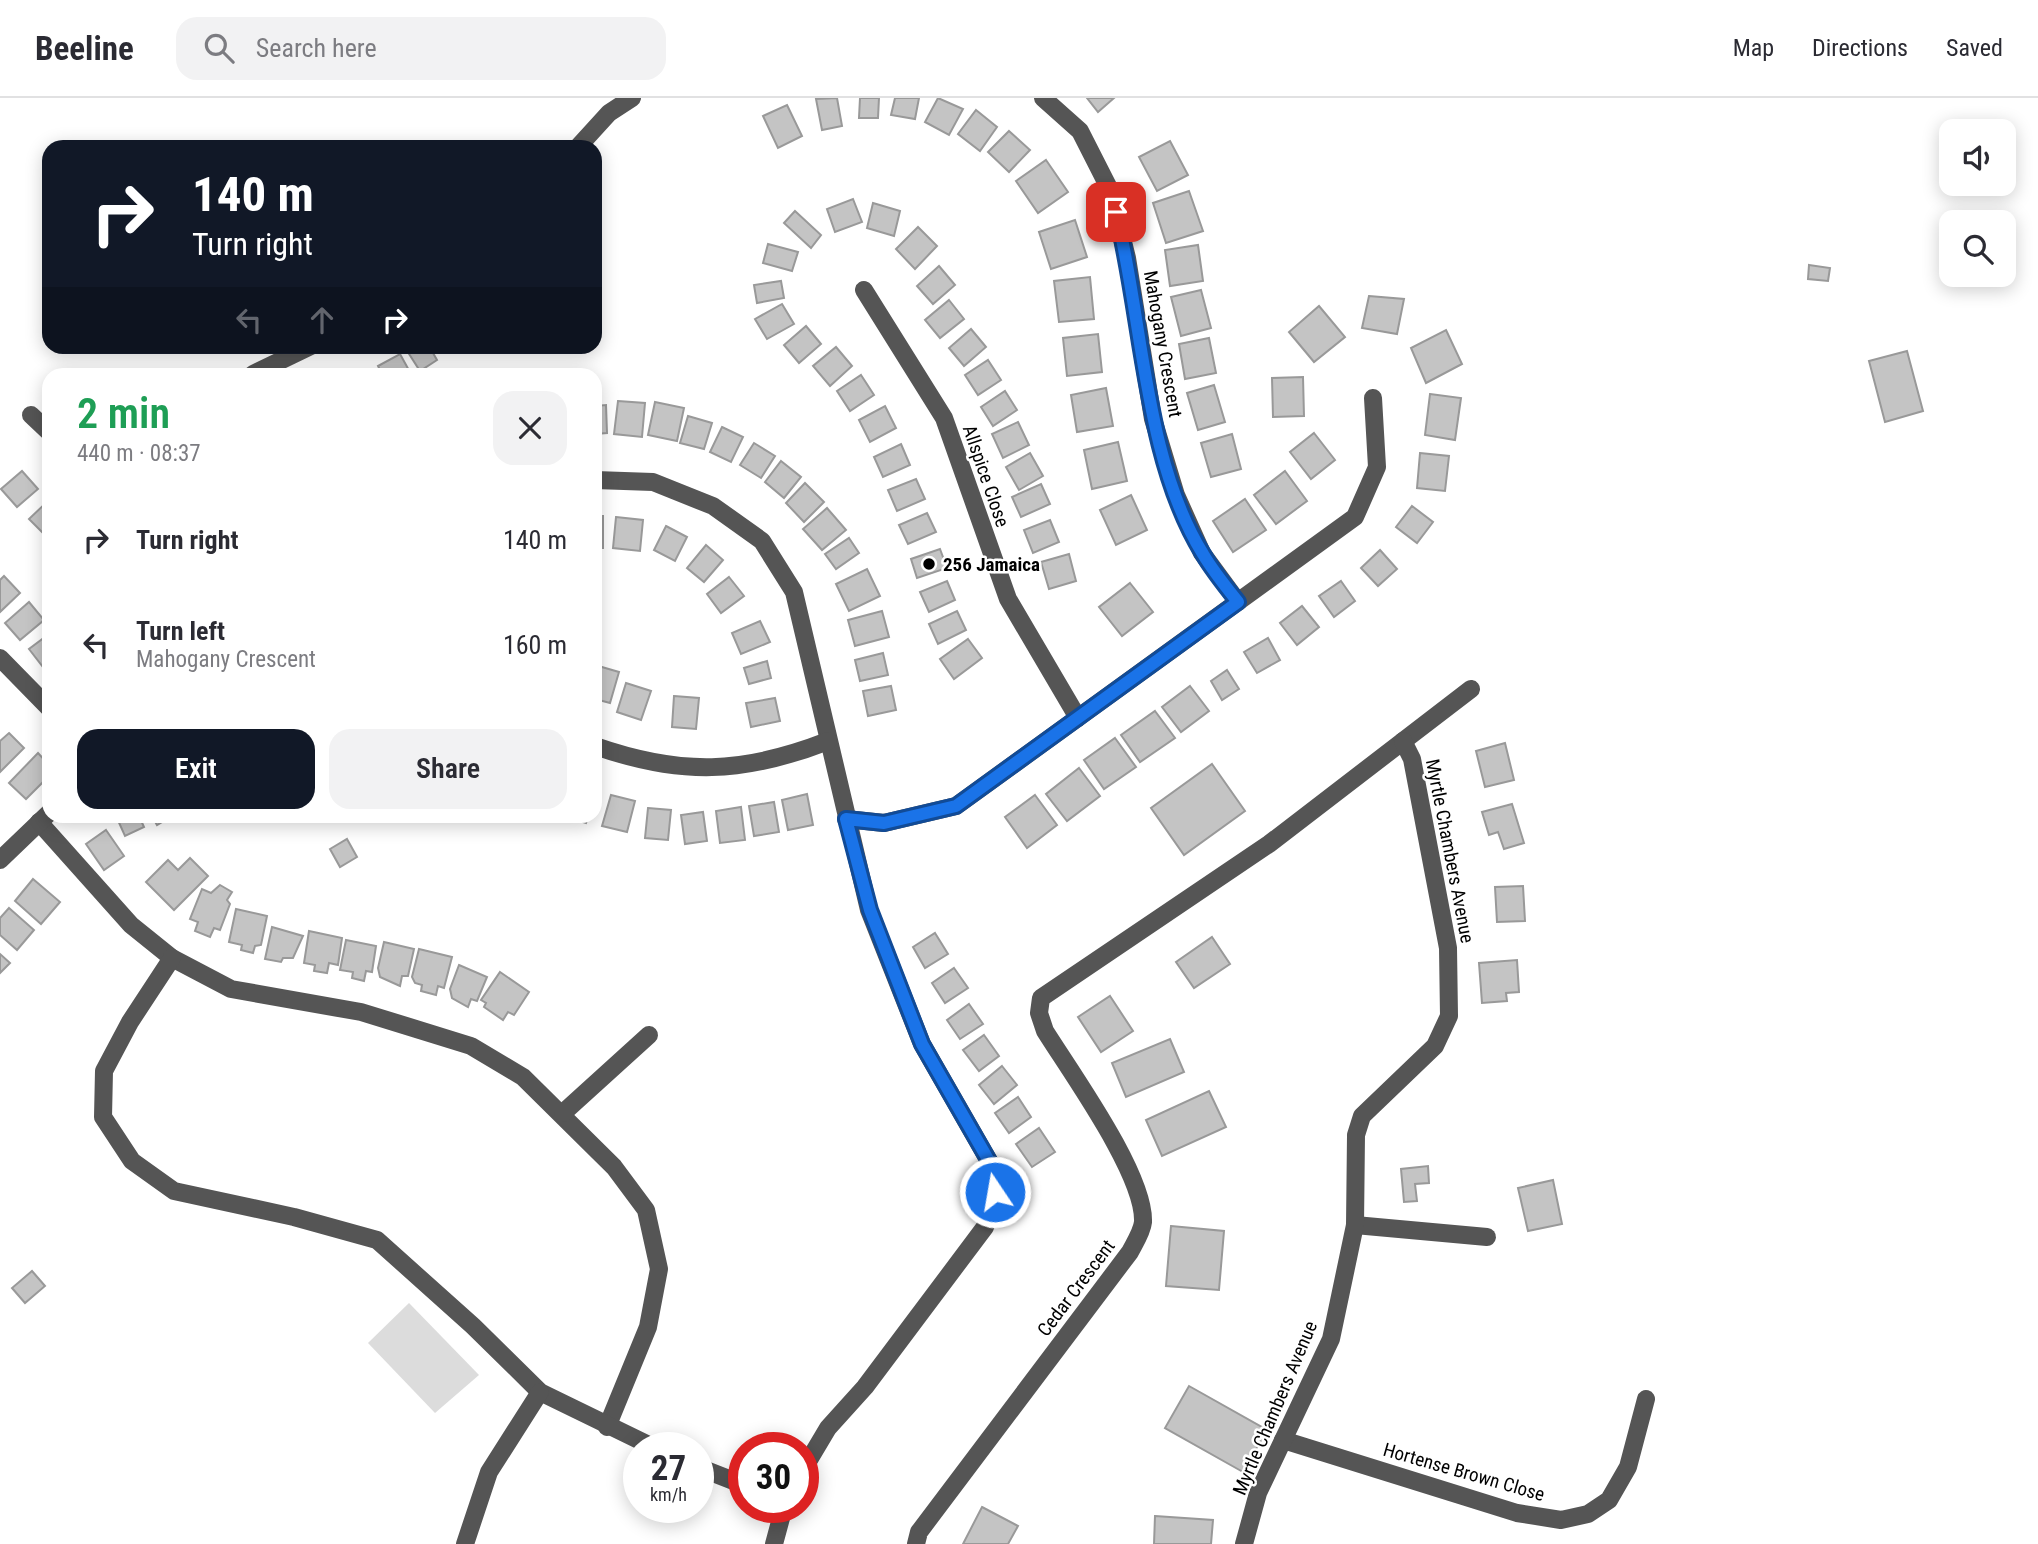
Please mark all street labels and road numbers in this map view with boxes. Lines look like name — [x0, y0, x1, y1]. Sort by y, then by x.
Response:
street label: Mahogany Crescent — [1139, 269, 1187, 419]
street label: Allspice Close — [958, 422, 1014, 530]
street label: Myrtle Chambers Avenue — [1421, 757, 1479, 945]
street label: Cedar Crescent — [1032, 1235, 1120, 1341]
street label: Myrtle Chambers Avenue — [1228, 1317, 1322, 1499]
street label: Hortense Brown Close — [1381, 1438, 1547, 1506]

